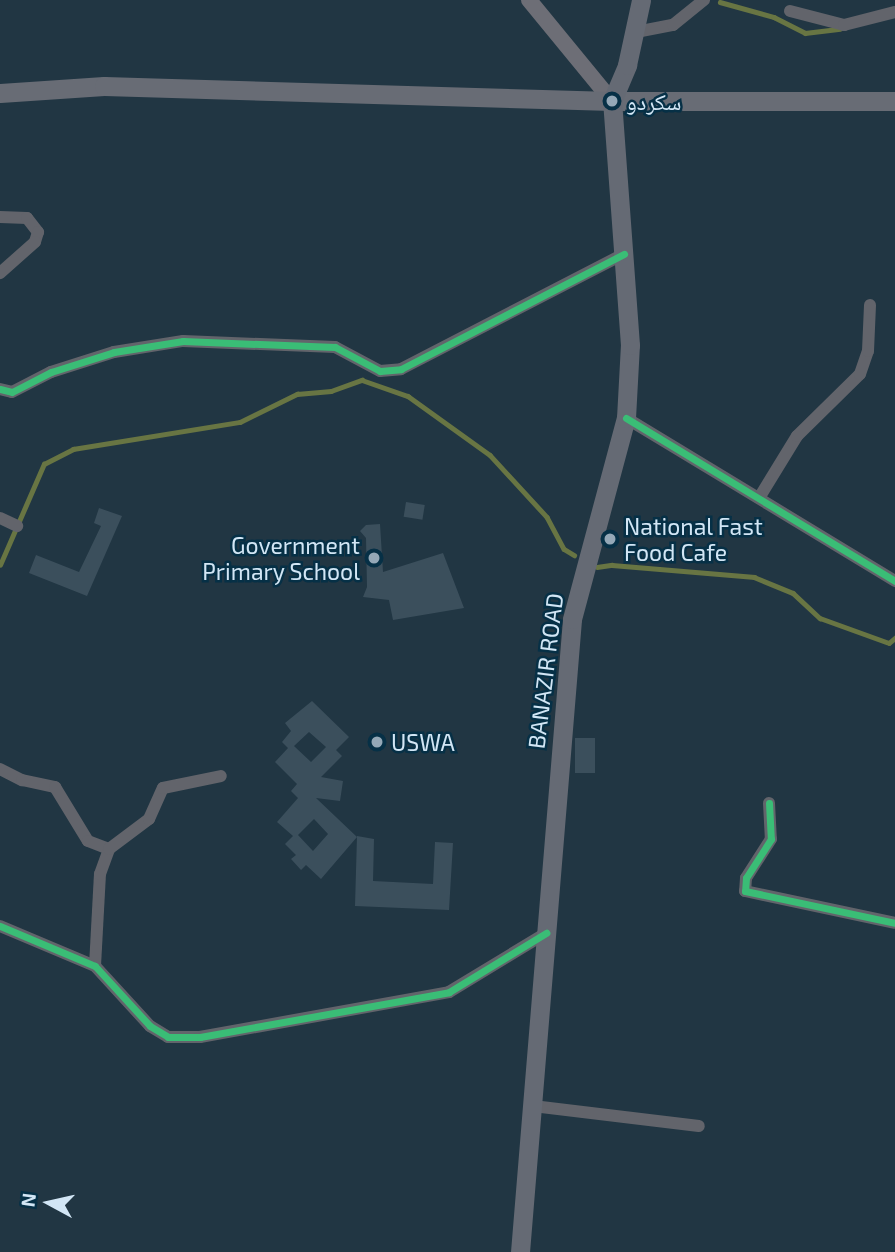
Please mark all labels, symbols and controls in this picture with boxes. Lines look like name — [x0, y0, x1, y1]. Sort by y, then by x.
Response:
place label: سکردو — [626, 87, 681, 115]
marker: سکردو — [604, 93, 620, 109]
place label: National Fast Food Cafe — [624, 512, 763, 566]
place label: Government Primary School — [202, 531, 360, 585]
marker: National Fast Food Cafe — [602, 531, 618, 547]
marker: Government Primary School — [366, 550, 382, 566]
street label: BANAZIR ROAD — [522, 592, 568, 750]
place label: USWA — [391, 728, 455, 756]
marker: USWA — [369, 734, 385, 750]
north arrow — [14, 1168, 84, 1238]
text: N — [15, 1192, 40, 1208]

